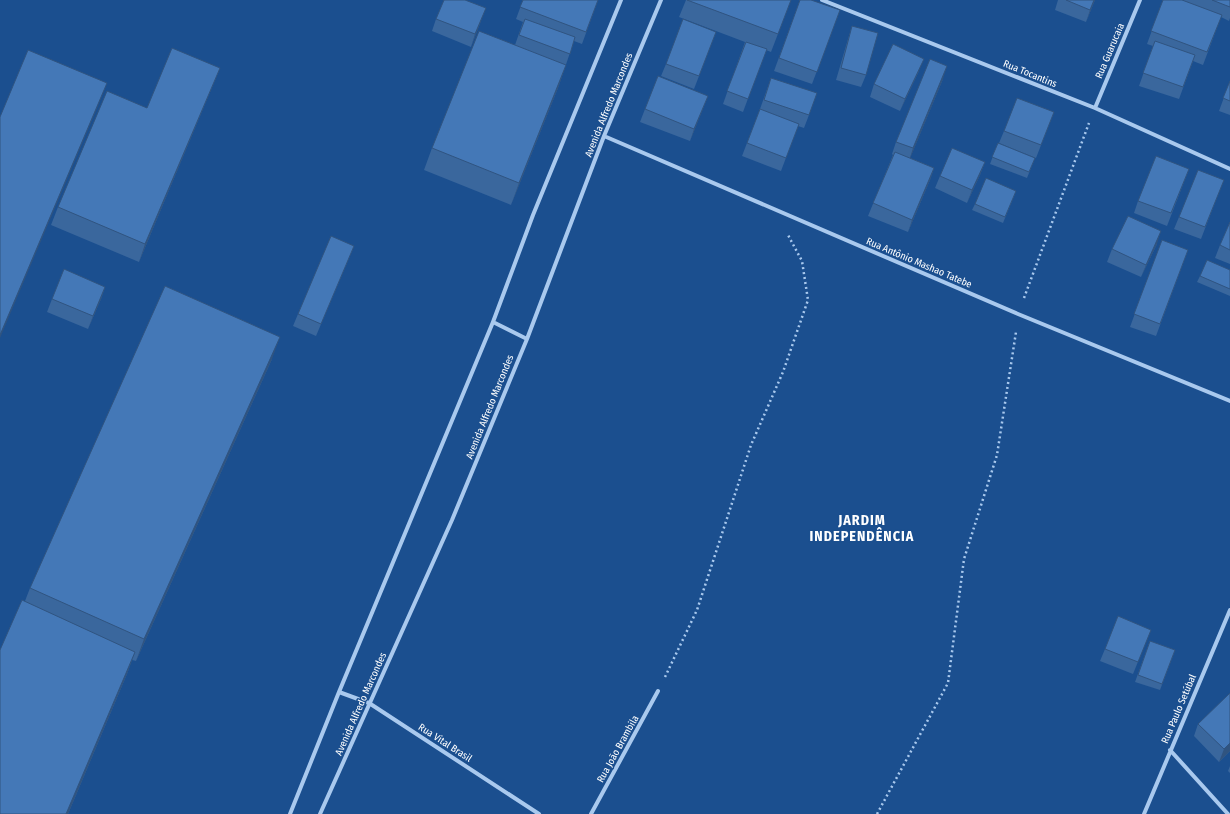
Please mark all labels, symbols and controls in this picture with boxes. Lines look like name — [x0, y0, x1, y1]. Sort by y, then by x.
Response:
street label: Rua Guarucaia — [1093, 21, 1127, 81]
street label: Avenida Alfredo Marcondes — [583, 51, 635, 159]
street label: Rua Tocantins — [1001, 58, 1059, 90]
street label: Rua Antônio Mashao Tatebe — [864, 235, 974, 291]
street label: Avenida Alfredo Marcondes — [464, 353, 516, 461]
district label: JARDIM INDEPENDÊNCIA — [810, 512, 914, 545]
street label: Avenida Alfredo Marcondes — [333, 651, 389, 757]
street label: Rua Paulo Setúbal — [1158, 672, 1199, 745]
street label: Rua João Brambila — [595, 713, 641, 785]
street label: Rua Vital Brasil — [416, 721, 474, 765]

